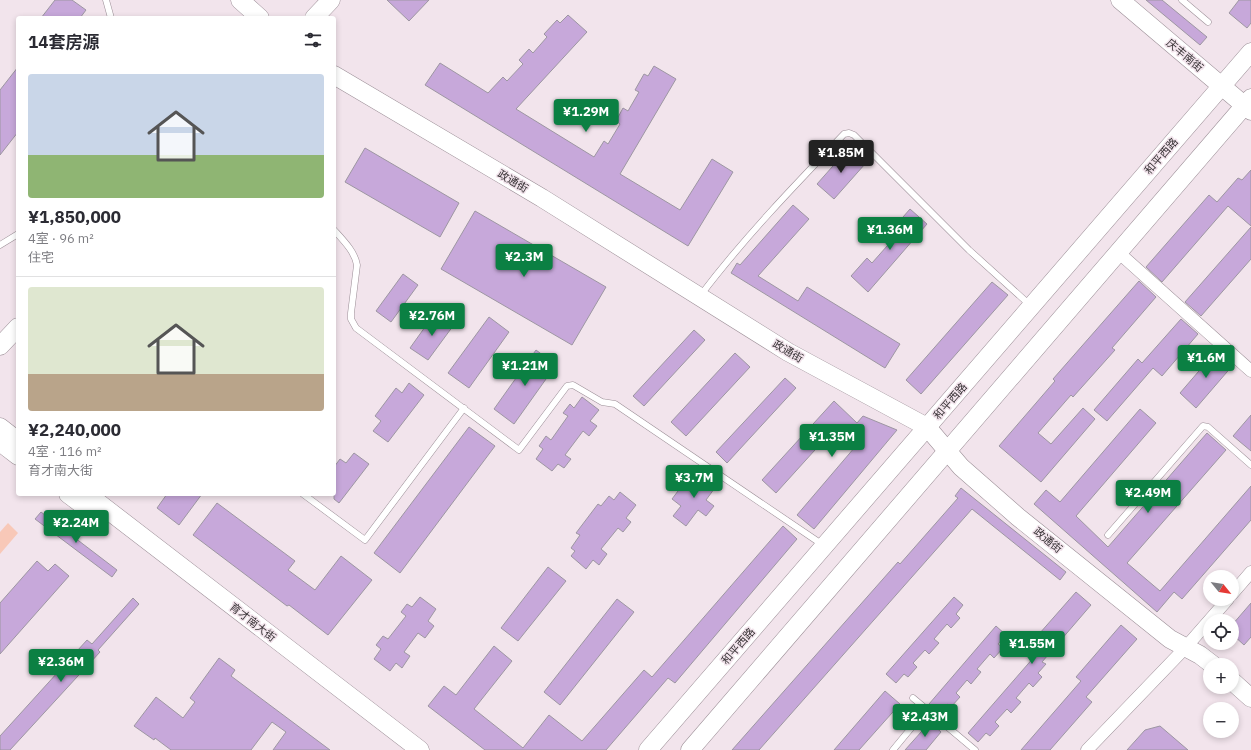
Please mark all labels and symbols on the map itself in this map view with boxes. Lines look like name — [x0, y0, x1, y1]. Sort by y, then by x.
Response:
street label: 庆丰南街 — [1164, 35, 1206, 75]
pin: ¥1.29M — [553, 99, 619, 133]
street label: 和平西路 — [1141, 135, 1181, 177]
pin: ¥1.85M — [808, 140, 874, 174]
street label: 政通街 — [495, 167, 531, 195]
pin: ¥1.36M — [857, 217, 923, 251]
pin: ¥2.3M — [496, 244, 552, 278]
pin: ¥2.76M — [399, 303, 465, 337]
street label: 政通街 — [770, 337, 806, 365]
pin: ¥1.6M — [1178, 345, 1234, 379]
pin: ¥1.21M — [492, 353, 558, 387]
street label: 和平西路 — [930, 380, 970, 422]
pin: ¥1.35M — [799, 424, 865, 458]
pin: ¥3.7M — [666, 465, 722, 499]
pin: ¥2.49M — [1115, 480, 1181, 514]
pin: ¥2.24M — [43, 510, 109, 544]
street label: 政通街 — [1031, 524, 1065, 556]
north arrow — [1203, 570, 1239, 606]
street label: 育才南大街 — [227, 600, 279, 644]
street label: 和平西路 — [718, 625, 758, 667]
pin: ¥1.55M — [999, 631, 1065, 665]
pin: ¥2.36M — [28, 649, 94, 683]
pin: ¥2.43M — [892, 704, 958, 738]

